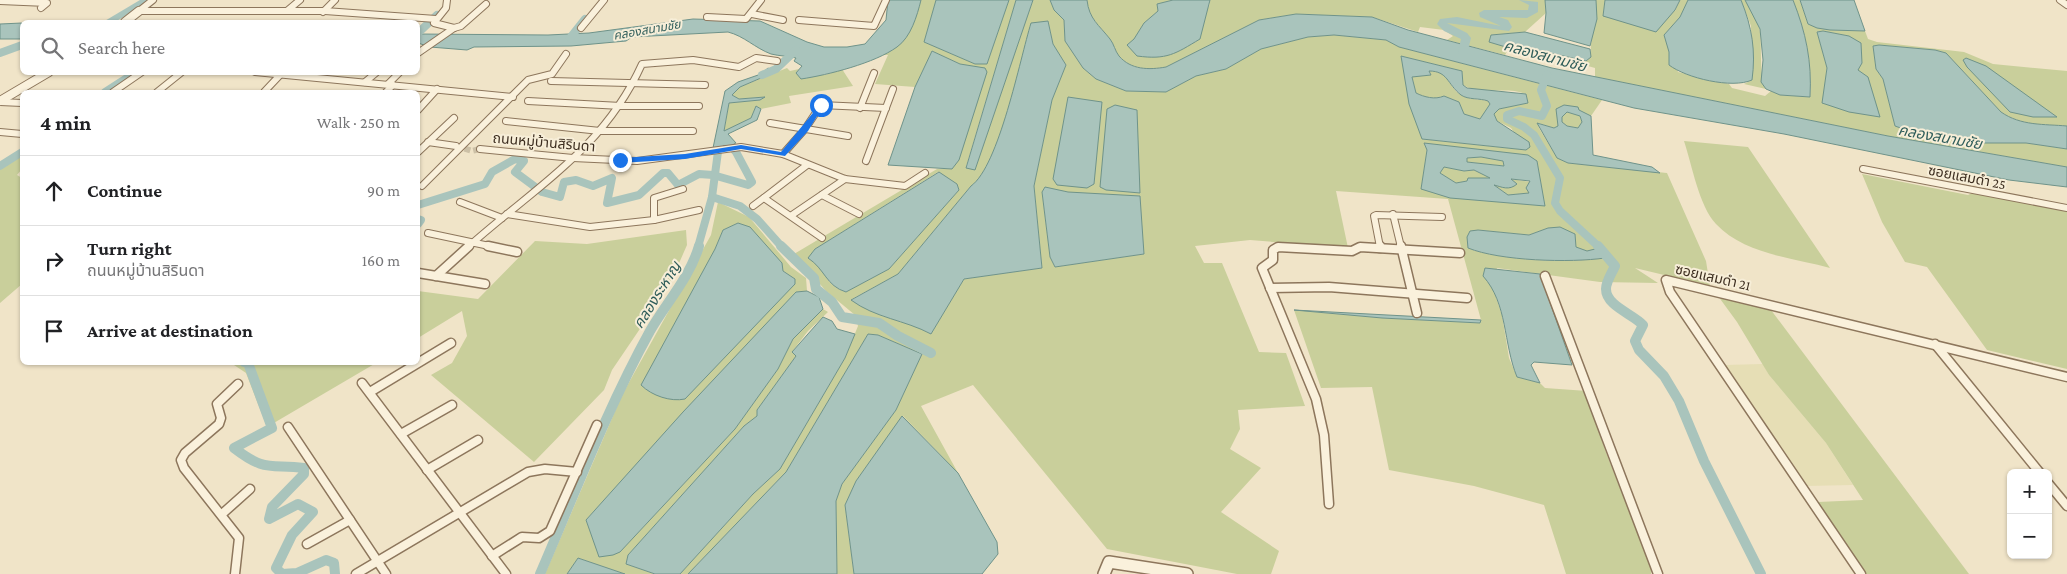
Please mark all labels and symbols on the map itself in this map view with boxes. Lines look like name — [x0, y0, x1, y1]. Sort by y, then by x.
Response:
water label: คลองสนามชัย — [612, 17, 682, 43]
water label: คลองสนามชัย — [1502, 37, 1589, 75]
route start — [810, 94, 833, 117]
water label: คลองสนามชัย — [1897, 122, 1984, 152]
street label: ถนนหมู่บ้านสิรินดา — [492, 130, 596, 155]
route end — [609, 149, 632, 172]
street label: ซอยแสมดำ 25 — [1927, 162, 2007, 192]
water label: คลองระหาญ — [630, 258, 684, 331]
street label: ซอยแสมดำ 21 — [1674, 261, 1753, 294]

